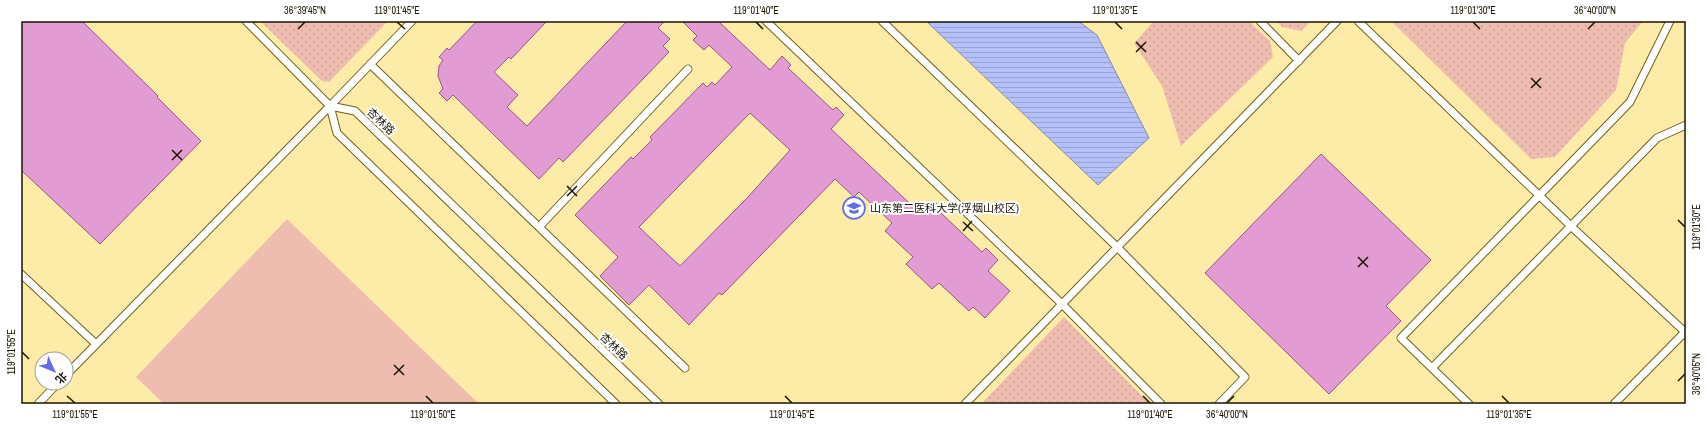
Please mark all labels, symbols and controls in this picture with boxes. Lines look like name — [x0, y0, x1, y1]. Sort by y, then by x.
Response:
text: 36°39'45"N — [284, 4, 326, 17]
text: 119°01'45"E — [374, 4, 420, 17]
text: 119°01'40"E — [733, 4, 779, 17]
text: 119°01'35"E — [1092, 4, 1138, 17]
text: 119°01'30"E — [1450, 4, 1496, 17]
text: 36°40'00"N — [1574, 4, 1616, 17]
street label: 杏林路 — [364, 105, 398, 137]
school or university icon: 山东第二医科大学(浮烟山校区) — [841, 195, 867, 221]
place label: 山东第二医科大学(浮烟山校区) — [870, 201, 1019, 215]
text: 119°01'30"E — [1690, 204, 1703, 250]
text: 119°01'55"E — [5, 329, 18, 375]
street label: 杏林路 — [597, 330, 631, 362]
north arrow — [34, 351, 74, 391]
text: 36°40'05"N — [1690, 353, 1703, 395]
text: 北 — [52, 369, 70, 387]
text: 119°01'55"E — [52, 408, 98, 421]
text: 119°01'50"E — [410, 408, 456, 421]
text: 119°01'45"E — [769, 408, 815, 421]
text: 119°01'40"E — [1127, 408, 1173, 421]
text: 36°40'00"N — [1206, 408, 1248, 421]
text: 119°01'35"E — [1486, 408, 1532, 421]

